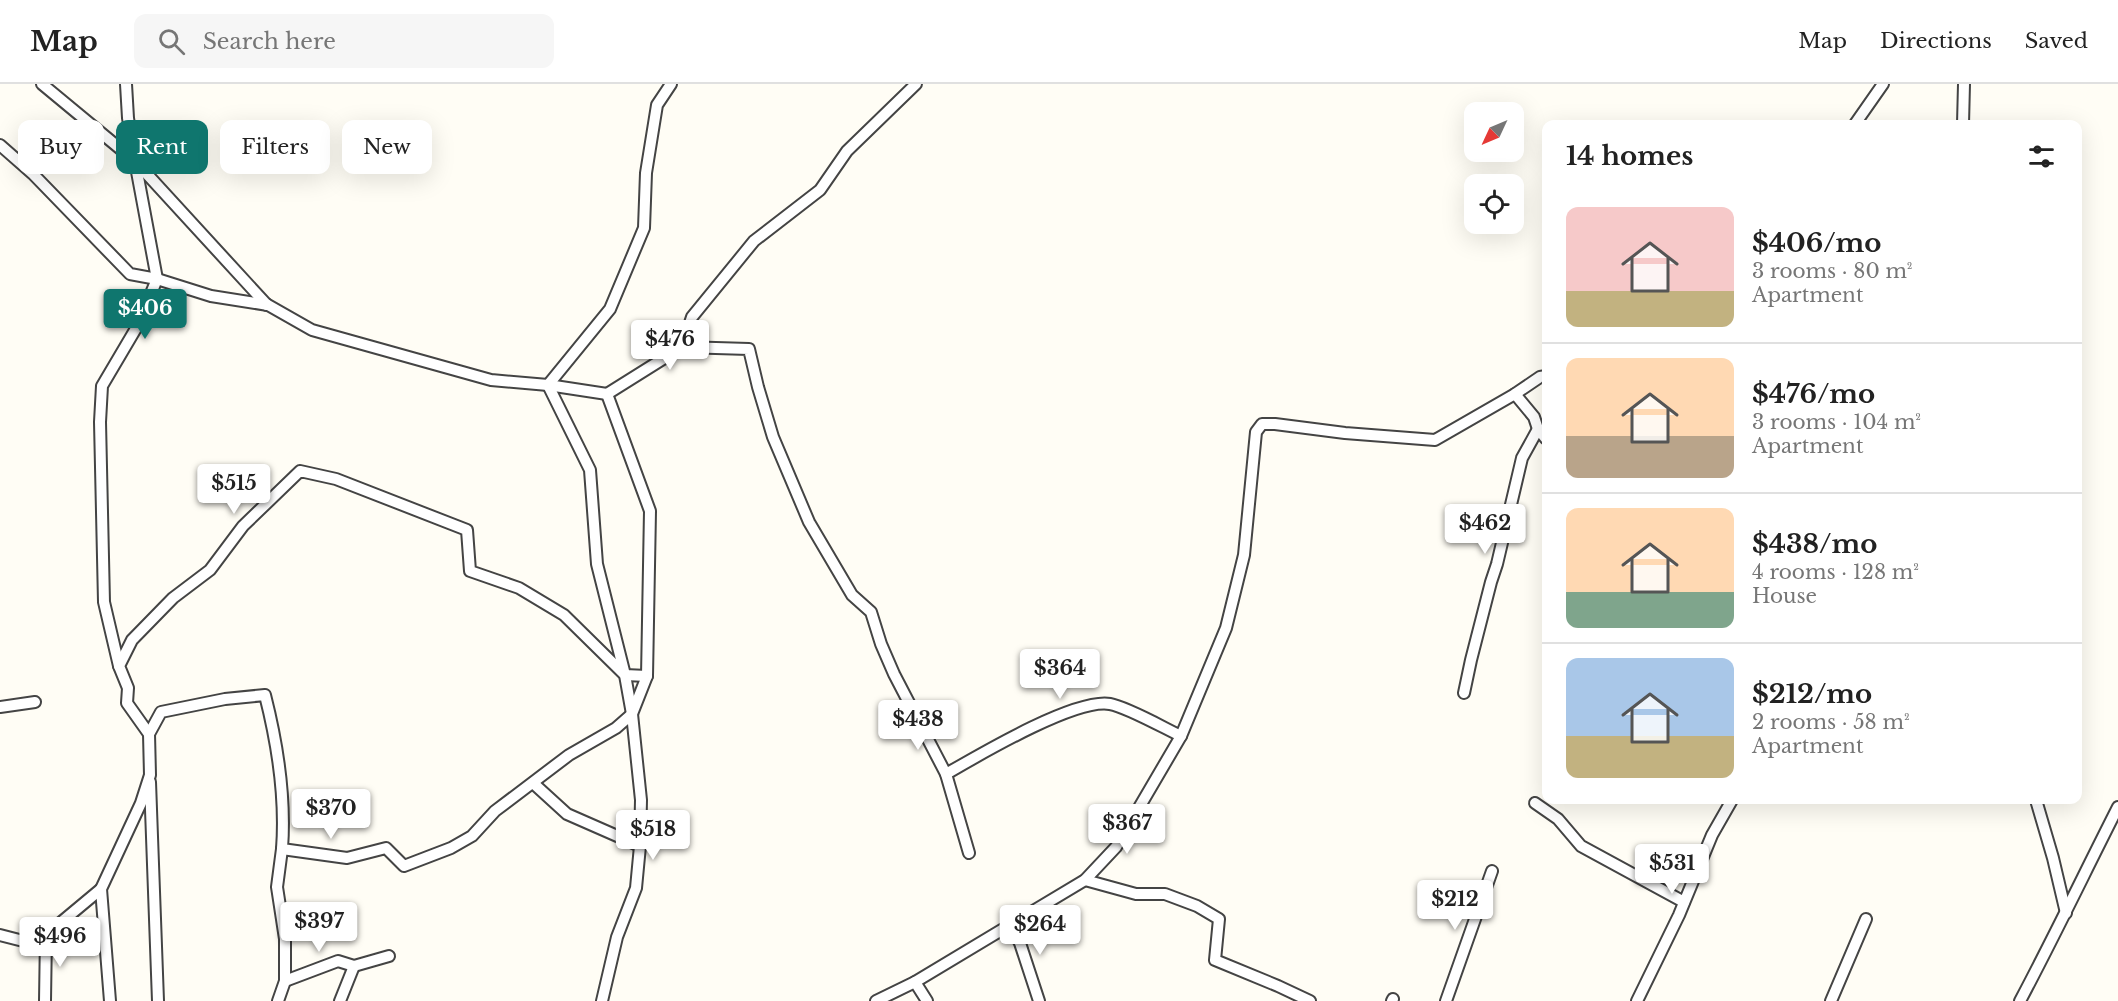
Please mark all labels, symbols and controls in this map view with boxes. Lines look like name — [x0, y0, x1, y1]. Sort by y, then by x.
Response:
search box — [134, 14, 554, 68]
text: Map — [30, 24, 98, 59]
icon: search — [155, 25, 188, 58]
text: Search here — [203, 28, 336, 55]
text: Map — [1798, 28, 1847, 54]
text: Directions — [1880, 28, 1992, 54]
text: Saved — [2025, 28, 2088, 54]
north arrow — [1464, 102, 1524, 162]
map controls — [1464, 102, 1524, 234]
chip: Buy — [18, 120, 104, 174]
chip: Rent — [116, 120, 208, 174]
chip: Filters — [220, 120, 330, 174]
chip: New — [342, 120, 432, 174]
text: 14 homes — [1566, 140, 1693, 172]
icon: filters — [2025, 140, 2058, 173]
button: locate — [1464, 174, 1524, 234]
text: $406/mo — [1752, 227, 1881, 259]
icon: home — [1614, 231, 1686, 303]
text: 3 rooms · 80 m² — [1752, 259, 1913, 283]
text: Apartment — [1752, 283, 1863, 307]
pin: $406 — [109, 289, 181, 340]
text: $406 — [118, 296, 172, 320]
pin: $476 — [634, 320, 706, 371]
text: $476 — [645, 327, 695, 351]
text: $476/mo — [1752, 378, 1875, 410]
icon: home — [1614, 382, 1686, 454]
text: 3 rooms · 104 m² — [1752, 410, 1921, 434]
text: Apartment — [1752, 434, 1863, 458]
pin: $515 — [198, 464, 270, 515]
text: $515 — [211, 471, 257, 495]
pin: $462 — [1449, 504, 1521, 555]
text: $462 — [1459, 511, 1511, 535]
text: $438/mo — [1752, 528, 1877, 560]
icon: home — [1614, 532, 1686, 604]
text: 4 rooms · 128 m² — [1752, 560, 1919, 584]
text: House — [1752, 584, 1817, 608]
pin: $364 — [1024, 649, 1096, 700]
text: $364 — [1034, 656, 1086, 680]
text: $212/mo — [1752, 678, 1872, 710]
icon: home — [1614, 682, 1686, 754]
pin: $438 — [882, 700, 954, 751]
text: $438 — [892, 707, 944, 731]
text: 2 rooms · 58 m² — [1752, 710, 1910, 734]
text: Apartment — [1752, 734, 1863, 758]
pin: $370 — [295, 789, 367, 840]
text: $370 — [305, 796, 357, 820]
pin: $367 — [1091, 804, 1163, 855]
pin: $518 — [617, 810, 689, 861]
text: $367 — [1102, 811, 1152, 835]
text: $518 — [630, 817, 676, 841]
pin: $531 — [1636, 844, 1708, 895]
text: $531 — [1649, 851, 1695, 875]
pin: $212 — [1419, 880, 1491, 931]
text: $212 — [1431, 887, 1479, 911]
pin: $397 — [283, 902, 355, 953]
pin: $264 — [1004, 905, 1076, 956]
text: $397 — [294, 909, 344, 933]
text: $264 — [1014, 912, 1066, 936]
pin: $496 — [24, 917, 96, 968]
text: $496 — [33, 924, 87, 948]

